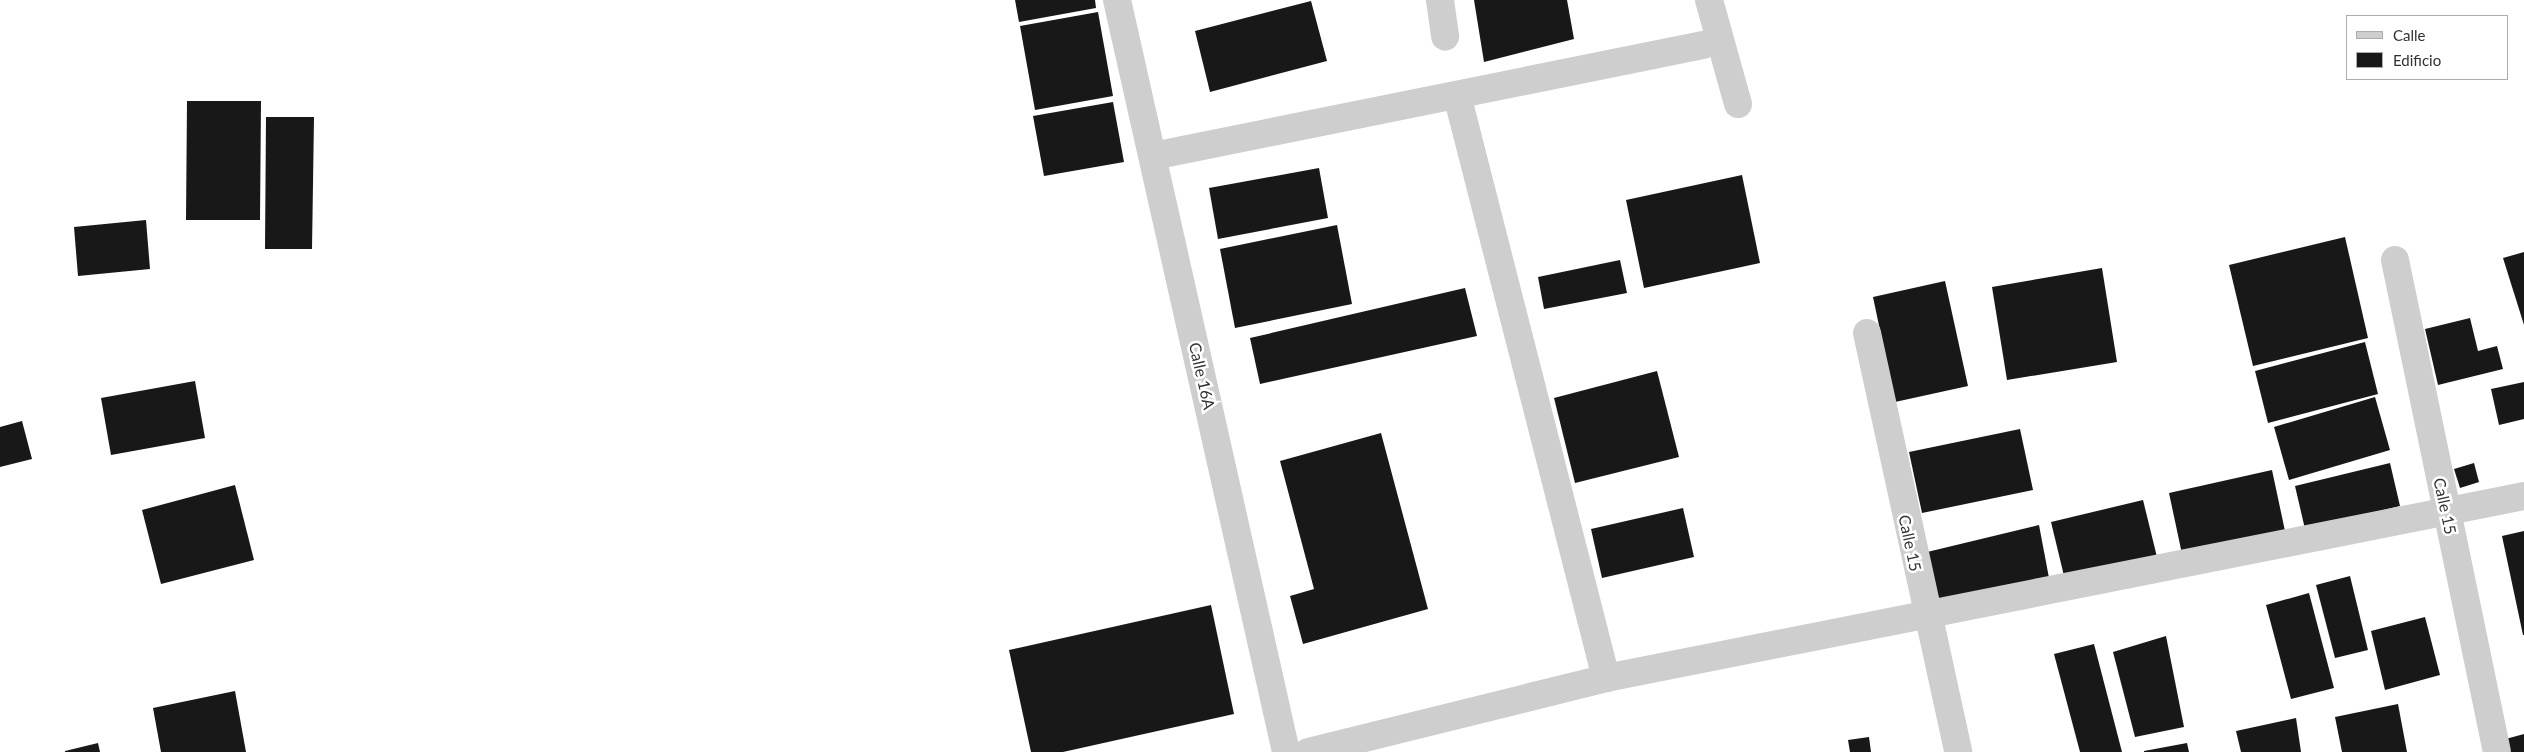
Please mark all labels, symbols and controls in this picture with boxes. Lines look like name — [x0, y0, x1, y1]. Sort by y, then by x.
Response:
legend — [2346, 15, 2509, 80]
text: Calle — [2393, 26, 2425, 44]
text: Edificio — [2393, 51, 2441, 69]
street label: Calle 16A — [1185, 341, 1219, 411]
street label: Calle 15 — [2430, 476, 2460, 536]
street label: Calle 15 — [1895, 513, 1925, 573]

